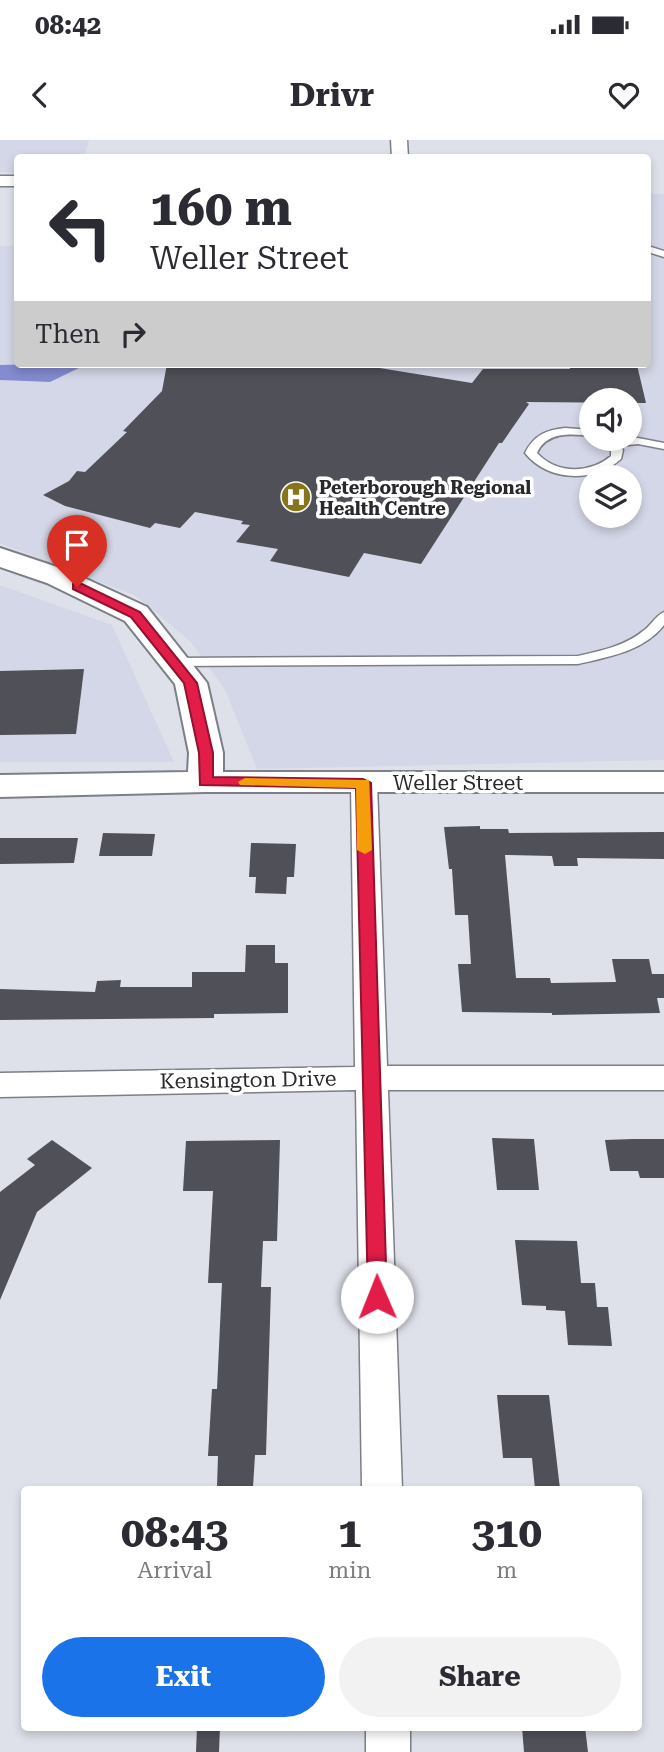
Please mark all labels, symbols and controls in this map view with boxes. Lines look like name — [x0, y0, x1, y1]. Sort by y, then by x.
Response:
text: 08:42 — [35, 10, 101, 40]
icon: back — [21, 76, 59, 114]
text: Drivr — [290, 76, 374, 114]
icon: heart — [605, 76, 643, 114]
text: 160 m — [150, 180, 292, 237]
icon: left — [35, 182, 126, 273]
text: Weller Street — [150, 239, 349, 277]
icon: right — [114, 315, 152, 353]
text: Then — [35, 319, 100, 349]
map controls — [579, 388, 642, 528]
button: sound — [579, 388, 642, 451]
button: layers — [579, 465, 642, 528]
place label: Peterborough Regional Health Centre — [319, 477, 531, 519]
hospital icon: Peterborough Regional Health Centre — [279, 480, 313, 514]
pin — [47, 515, 107, 587]
icon: arrive — [58, 526, 96, 564]
street label: Weller Street — [393, 771, 523, 795]
street label: Kensington Drive — [159, 1066, 337, 1094]
position arrow — [340, 1260, 414, 1334]
text: 08:43 — [121, 1508, 228, 1557]
text: 1 — [338, 1508, 362, 1557]
text: 310 — [471, 1508, 542, 1557]
text: Arrival — [137, 1557, 212, 1584]
text: min — [328, 1557, 371, 1584]
text: m — [496, 1557, 517, 1584]
button: Exit — [42, 1637, 325, 1717]
button: Share — [339, 1637, 621, 1717]

